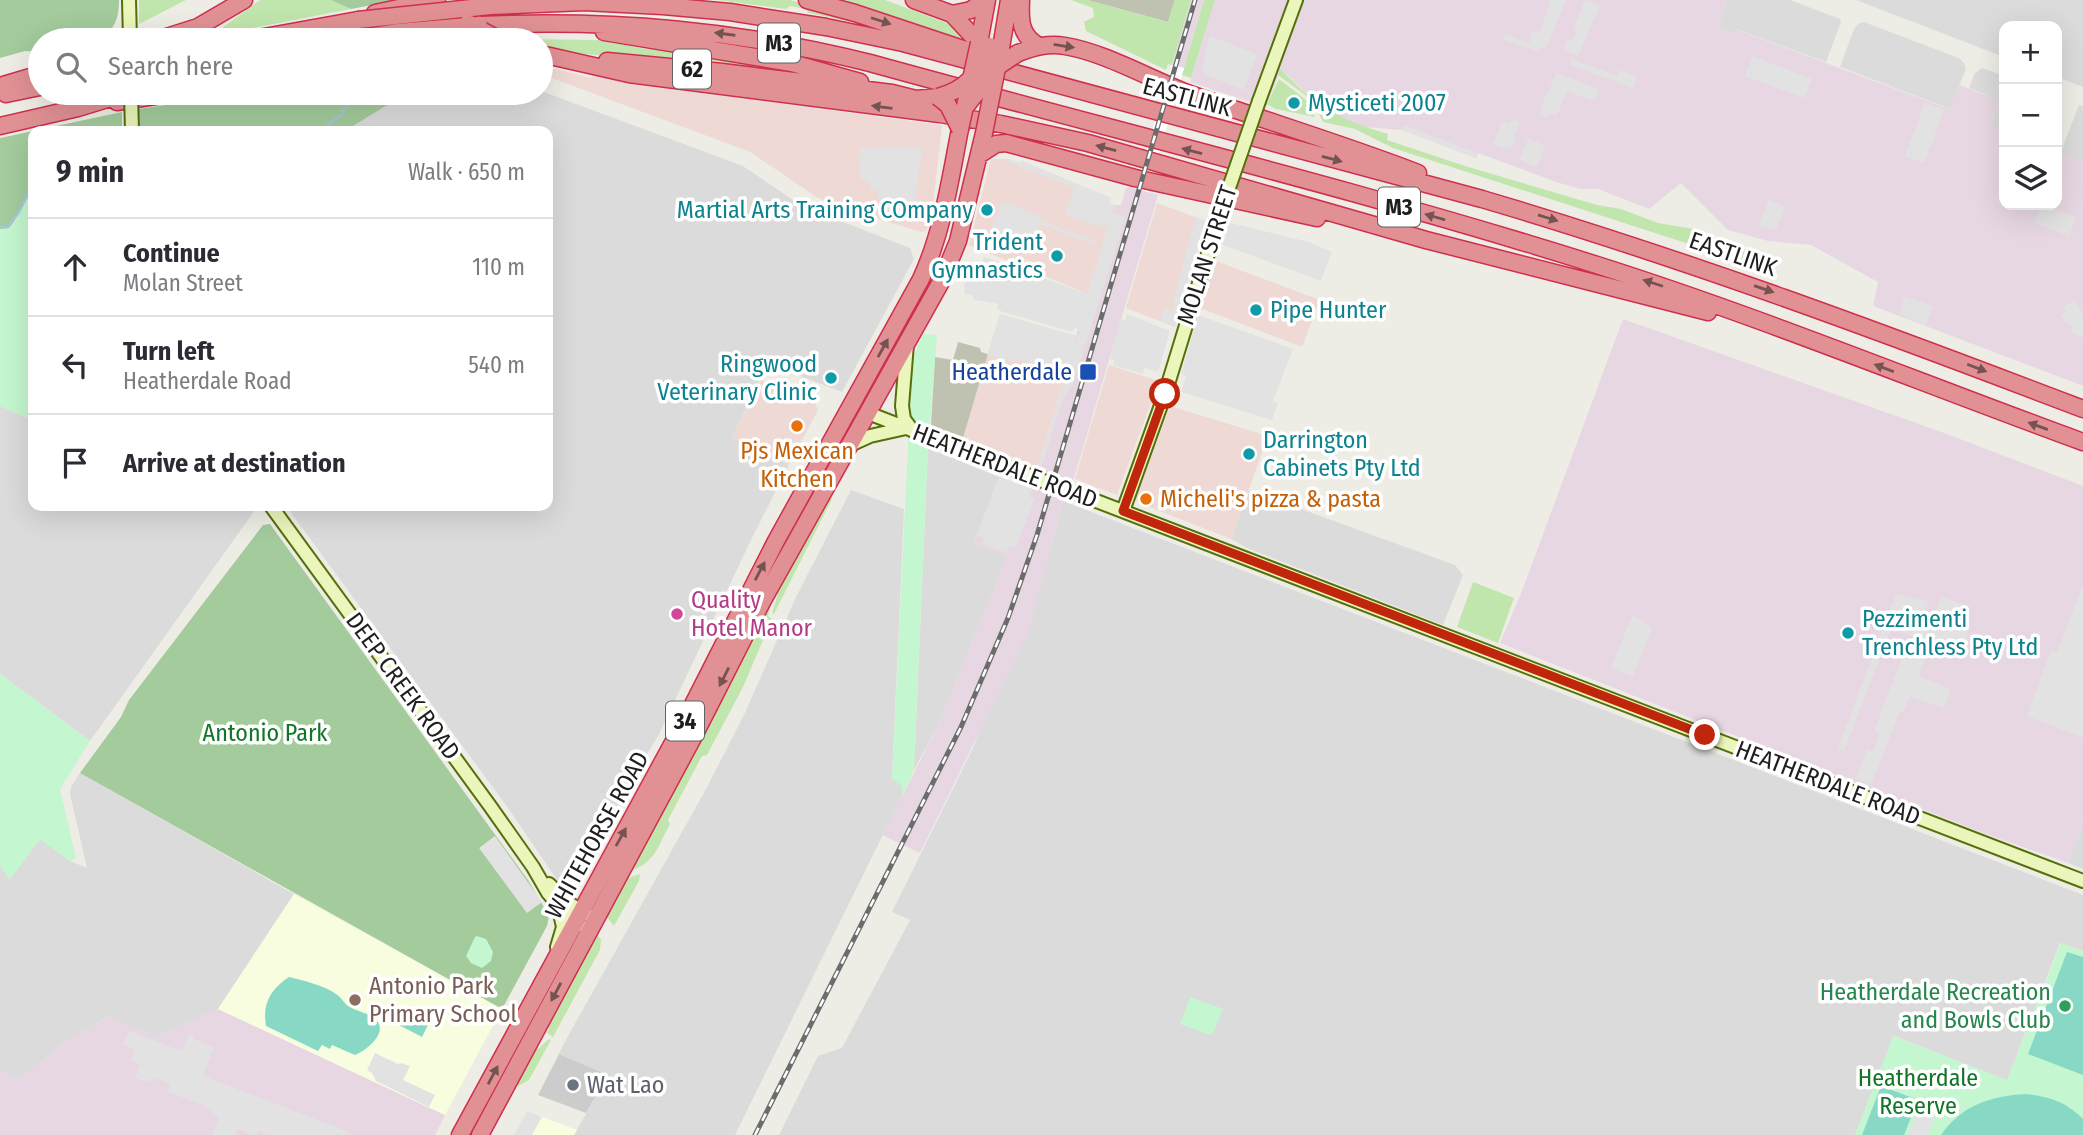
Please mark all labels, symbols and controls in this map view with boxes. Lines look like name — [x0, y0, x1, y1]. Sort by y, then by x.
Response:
one-way arrow — [870, 16, 891, 27]
map controls — [1999, 21, 2062, 210]
button: + — [1999, 21, 2062, 84]
road number: M3 — [758, 24, 800, 62]
search box — [28, 28, 553, 105]
one-way arrow — [714, 29, 736, 40]
one-way arrow — [1053, 41, 1075, 52]
icon: search — [52, 48, 90, 86]
road number: 62 — [673, 50, 711, 88]
text: Search here — [108, 51, 233, 82]
street label: EASTLINK — [1140, 72, 1235, 122]
button: − — [1999, 84, 2062, 147]
place label: Mysticeti 2007 — [1308, 89, 1446, 117]
marker: Mysticeti 2007 — [1286, 95, 1302, 111]
one-way arrow — [871, 101, 893, 112]
one-way arrow — [1095, 142, 1117, 153]
one-way arrow — [1181, 145, 1203, 156]
button: layers — [1999, 147, 2062, 210]
text: 9 min — [56, 154, 124, 190]
one-way arrow — [1322, 155, 1343, 165]
text: Walk · 650 m — [408, 158, 525, 186]
street label: MOLAN STREET — [1171, 182, 1243, 328]
road number: M3 — [1378, 188, 1420, 227]
place label: Martial Arts Training COmpany — [677, 196, 973, 224]
marker: Martial Arts Training COmpany — [979, 202, 995, 218]
one-way arrow — [1424, 211, 1445, 221]
one-way arrow — [1537, 214, 1558, 224]
street label: EASTLINK — [1686, 226, 1781, 282]
place label: Trident Gymnastics — [931, 228, 1043, 284]
text: Continue — [123, 238, 220, 269]
icon: ahead — [56, 248, 94, 286]
marker: Trident Gymnastics — [1049, 248, 1065, 264]
text: 110 m — [472, 253, 525, 281]
text: Molan Street — [123, 269, 243, 297]
one-way arrow — [1642, 277, 1663, 288]
one-way arrow — [1753, 284, 1774, 295]
place label: Pipe Hunter — [1270, 296, 1387, 324]
marker: Pipe Hunter — [1248, 302, 1264, 318]
text: Turn left — [123, 336, 215, 367]
one-way arrow — [877, 339, 889, 358]
icon: left — [56, 346, 94, 384]
place label: Ringwood Veterinary Clinic — [657, 350, 817, 406]
text: 540 m — [468, 351, 525, 379]
place label: Heatherdale — [952, 358, 1072, 386]
marker: Heatherdale — [1078, 362, 1098, 382]
one-way arrow — [1873, 363, 1894, 374]
one-way arrow — [1967, 363, 1988, 374]
text: Heatherdale Road — [123, 367, 292, 395]
marker: Ringwood Veterinary Clinic — [823, 370, 839, 386]
route start — [1149, 378, 1180, 409]
marker: Pjs Mexican Kitchen — [789, 418, 805, 434]
street label: HEATHERDALE ROAD — [909, 418, 1101, 514]
one-way arrow — [2028, 420, 2049, 431]
place label: Darrington Cabinets Pty Ltd — [1263, 426, 1421, 482]
place label: Pjs Mexican Kitchen — [740, 437, 854, 493]
icon: arrive — [56, 444, 94, 482]
marker: Darrington Cabinets Pty Ltd — [1241, 446, 1257, 462]
text: Arrive at destination — [123, 448, 346, 479]
place label: Micheli's pizza & pasta — [1160, 485, 1381, 513]
marker: Micheli's pizza & pasta — [1138, 491, 1154, 507]
one-way arrow — [755, 561, 766, 581]
place label: Quality Hotel Manor — [691, 586, 813, 642]
place label: Pezzimenti Trenchless Pty Ltd — [1862, 605, 2038, 661]
marker: Quality Hotel Manor — [669, 606, 685, 622]
street label: DEEP CREEK ROAD — [340, 607, 466, 765]
marker: Pezzimenti Trenchless Pty Ltd — [1840, 625, 1856, 641]
one-way arrow — [718, 667, 729, 687]
road number: 34 — [666, 702, 704, 740]
park label: Antonio Park — [203, 719, 328, 747]
route end — [1689, 719, 1720, 750]
street label: HEATHERDALE ROAD — [1732, 735, 1924, 831]
street label: WHITEHORSE ROAD — [539, 747, 655, 923]
one-way arrow — [615, 828, 627, 847]
place label: Antonio Park Primary School — [369, 972, 517, 1028]
place label: Heatherdale Recreation and Bowls Club — [1820, 978, 2051, 1034]
one-way arrow — [551, 982, 562, 1002]
marker: Antonio Park Primary School — [347, 992, 363, 1008]
marker: Heatherdale Recreation and Bowls Club — [2057, 998, 2073, 1014]
park label: Heatherdale Reserve — [1858, 1064, 1978, 1120]
one-way arrow — [487, 1065, 498, 1085]
place label: Wat Lao — [587, 1071, 664, 1099]
marker: Wat Lao — [565, 1077, 581, 1093]

